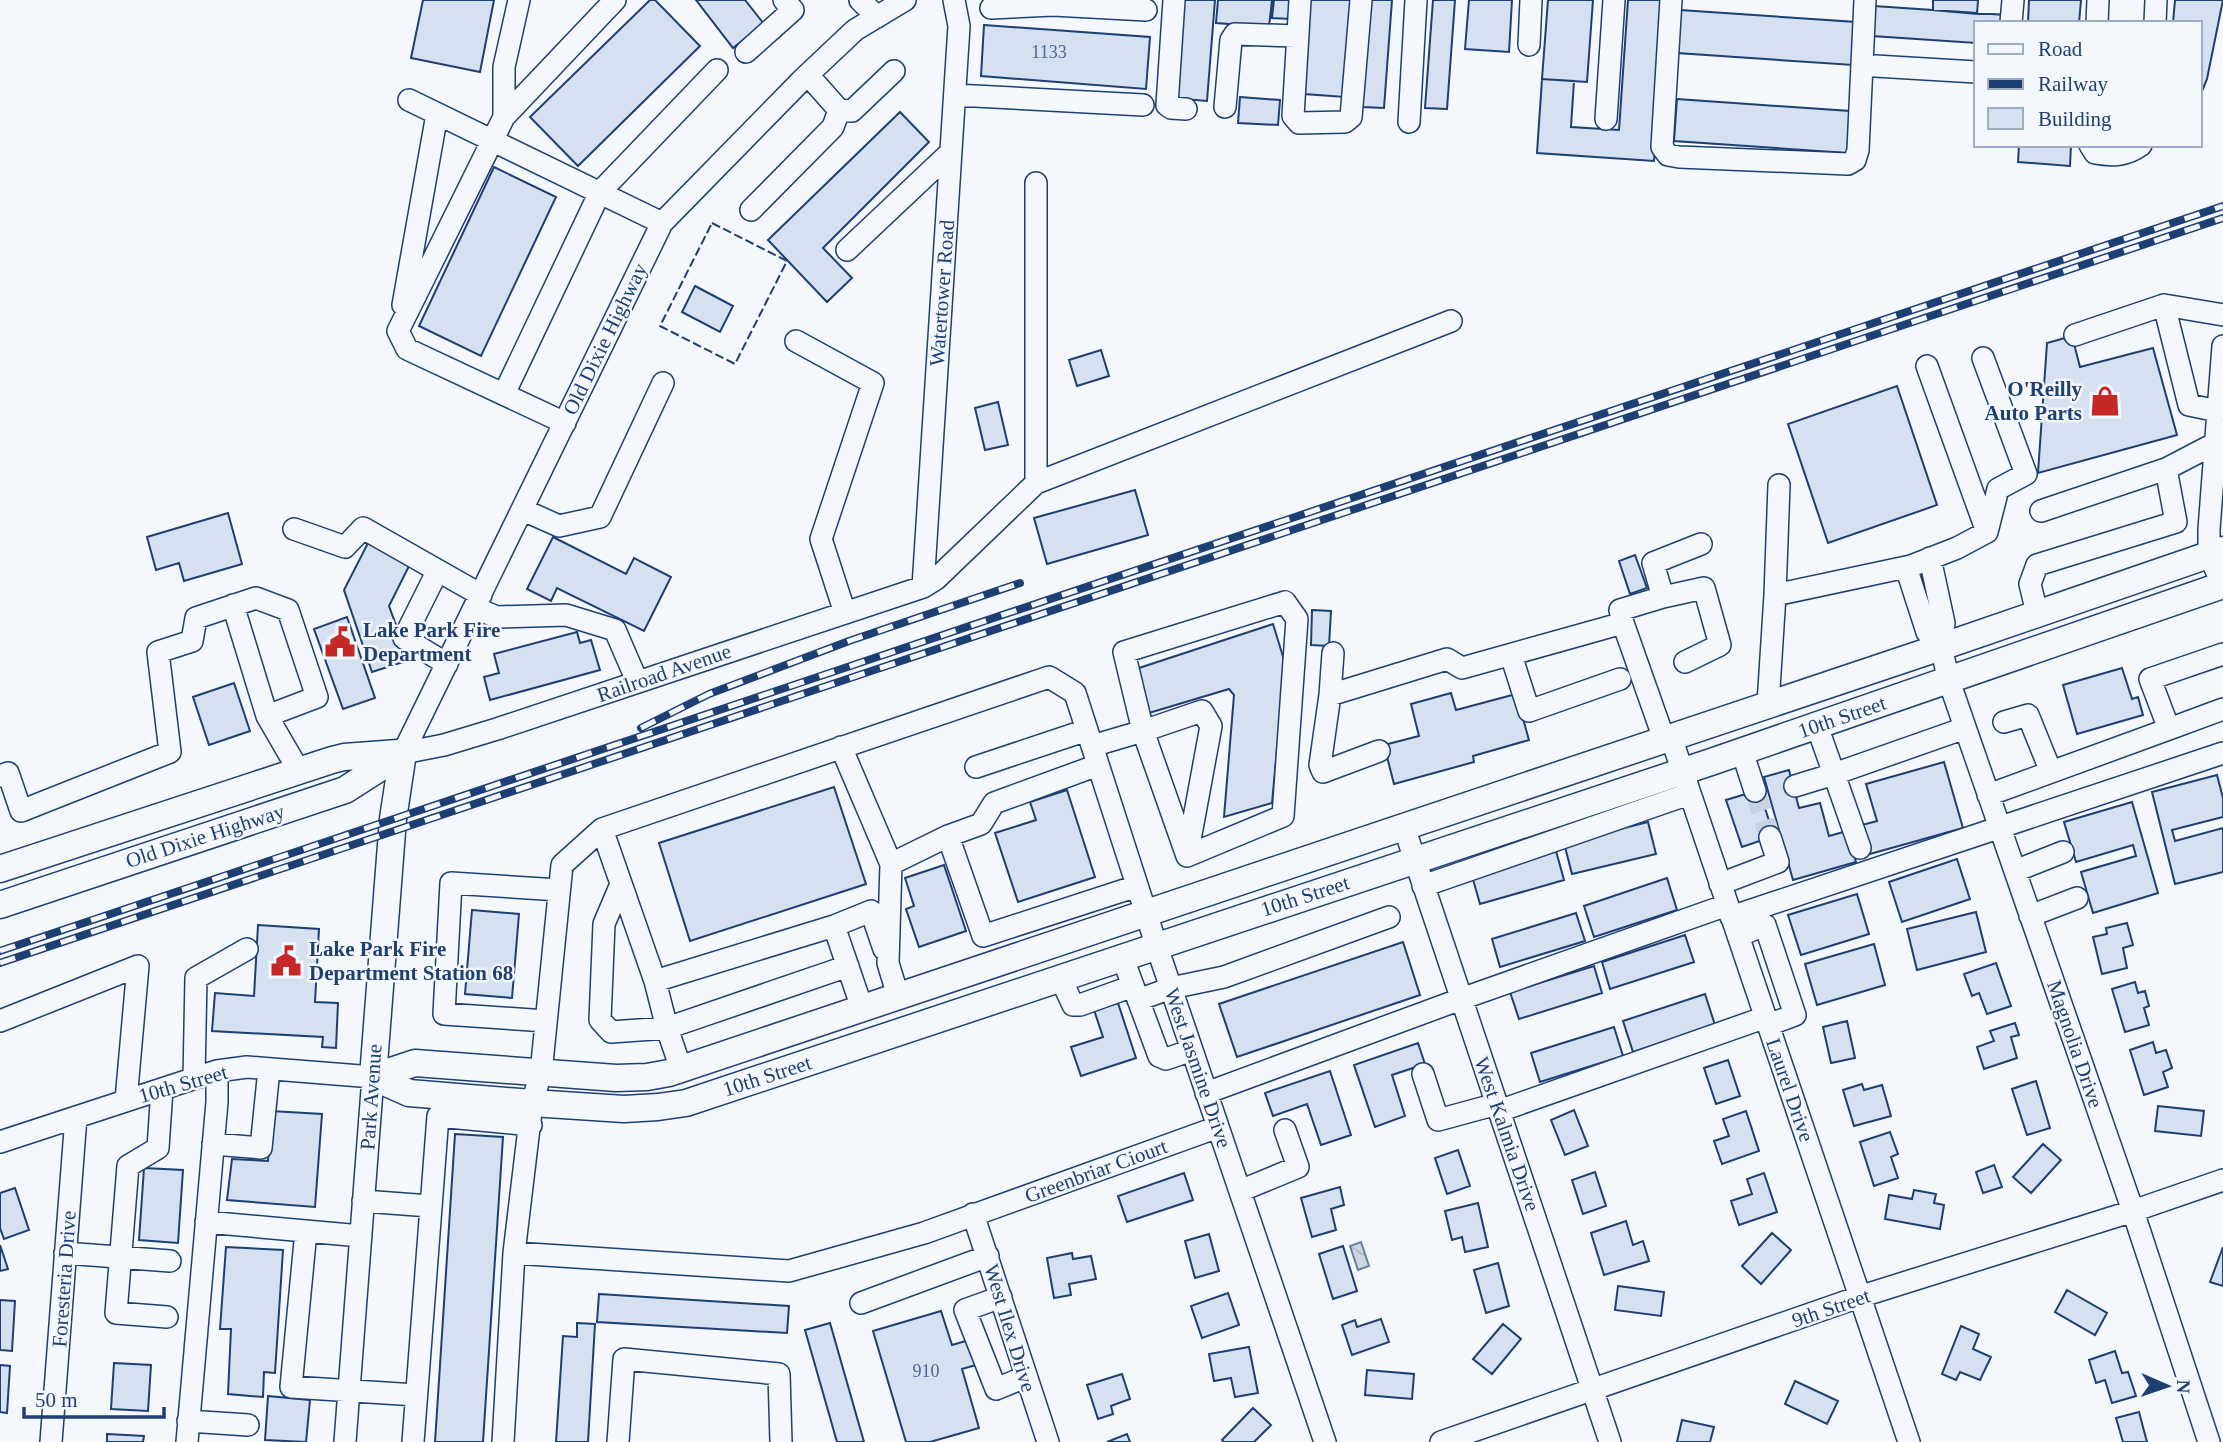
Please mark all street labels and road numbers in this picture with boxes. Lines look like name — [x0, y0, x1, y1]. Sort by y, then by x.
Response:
street label: Watertower Road — [925, 218, 959, 367]
street label: Old Dixie Highway — [558, 259, 652, 419]
street label: Railroad Avenue — [594, 639, 734, 707]
street label: 10th Street — [1795, 691, 1889, 743]
street label: Old Dixie Highway — [123, 799, 288, 873]
street label: 10th Street — [1258, 870, 1352, 922]
street label: Magnolia Drive — [2042, 977, 2108, 1111]
street label: West Jasmine Drive — [1159, 985, 1237, 1151]
street label: Laurel Drive — [1761, 1035, 1819, 1145]
street label: Park Avenue — [355, 1043, 387, 1151]
street label: 10th Street — [720, 1050, 814, 1102]
street label: West Kalmia Drive — [1469, 1054, 1545, 1214]
street label: 10th Street — [136, 1060, 230, 1108]
street label: Greenbriar Ciourt — [1021, 1134, 1171, 1208]
street label: Foresteria Drive — [47, 1210, 81, 1348]
street label: West Ilex Drive — [979, 1261, 1041, 1395]
street label: 9th Street — [1789, 1283, 1873, 1333]

